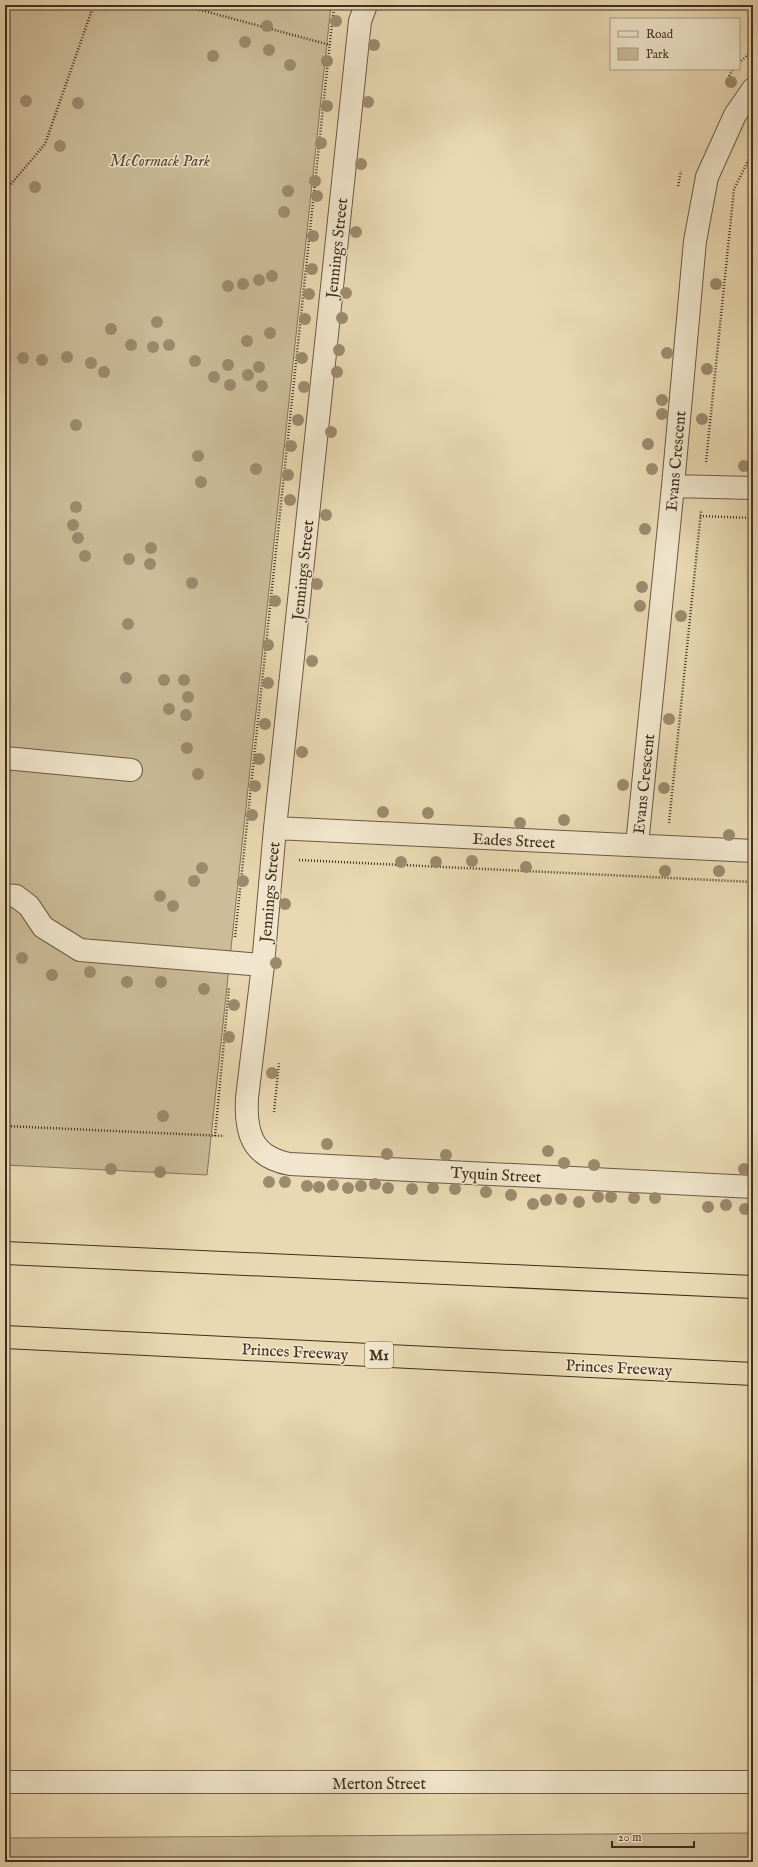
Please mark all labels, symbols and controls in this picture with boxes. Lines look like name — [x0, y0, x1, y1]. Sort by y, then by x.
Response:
legend — [610, 18, 740, 70]
text: Road — [646, 27, 674, 42]
text: Park — [646, 47, 669, 62]
park label: McCormack Park — [110, 152, 211, 172]
street label: Jennings Street — [323, 196, 353, 301]
street label: Evans Crescent — [663, 410, 691, 512]
street label: Jennings Street — [289, 518, 319, 623]
street label: Evans Crescent — [630, 732, 660, 835]
street label: Eades Street — [472, 830, 556, 854]
street label: Jennings Street — [256, 841, 285, 945]
street label: Tyquin Street — [450, 1164, 542, 1188]
street label: Princes Freeway — [241, 1340, 349, 1366]
road number: M1 — [365, 1342, 393, 1368]
street label: Princes Freeway — [565, 1356, 673, 1382]
street label: Merton Street — [332, 1775, 426, 1795]
scale bar — [612, 1823, 694, 1849]
text: 20 m — [618, 1830, 641, 1845]

